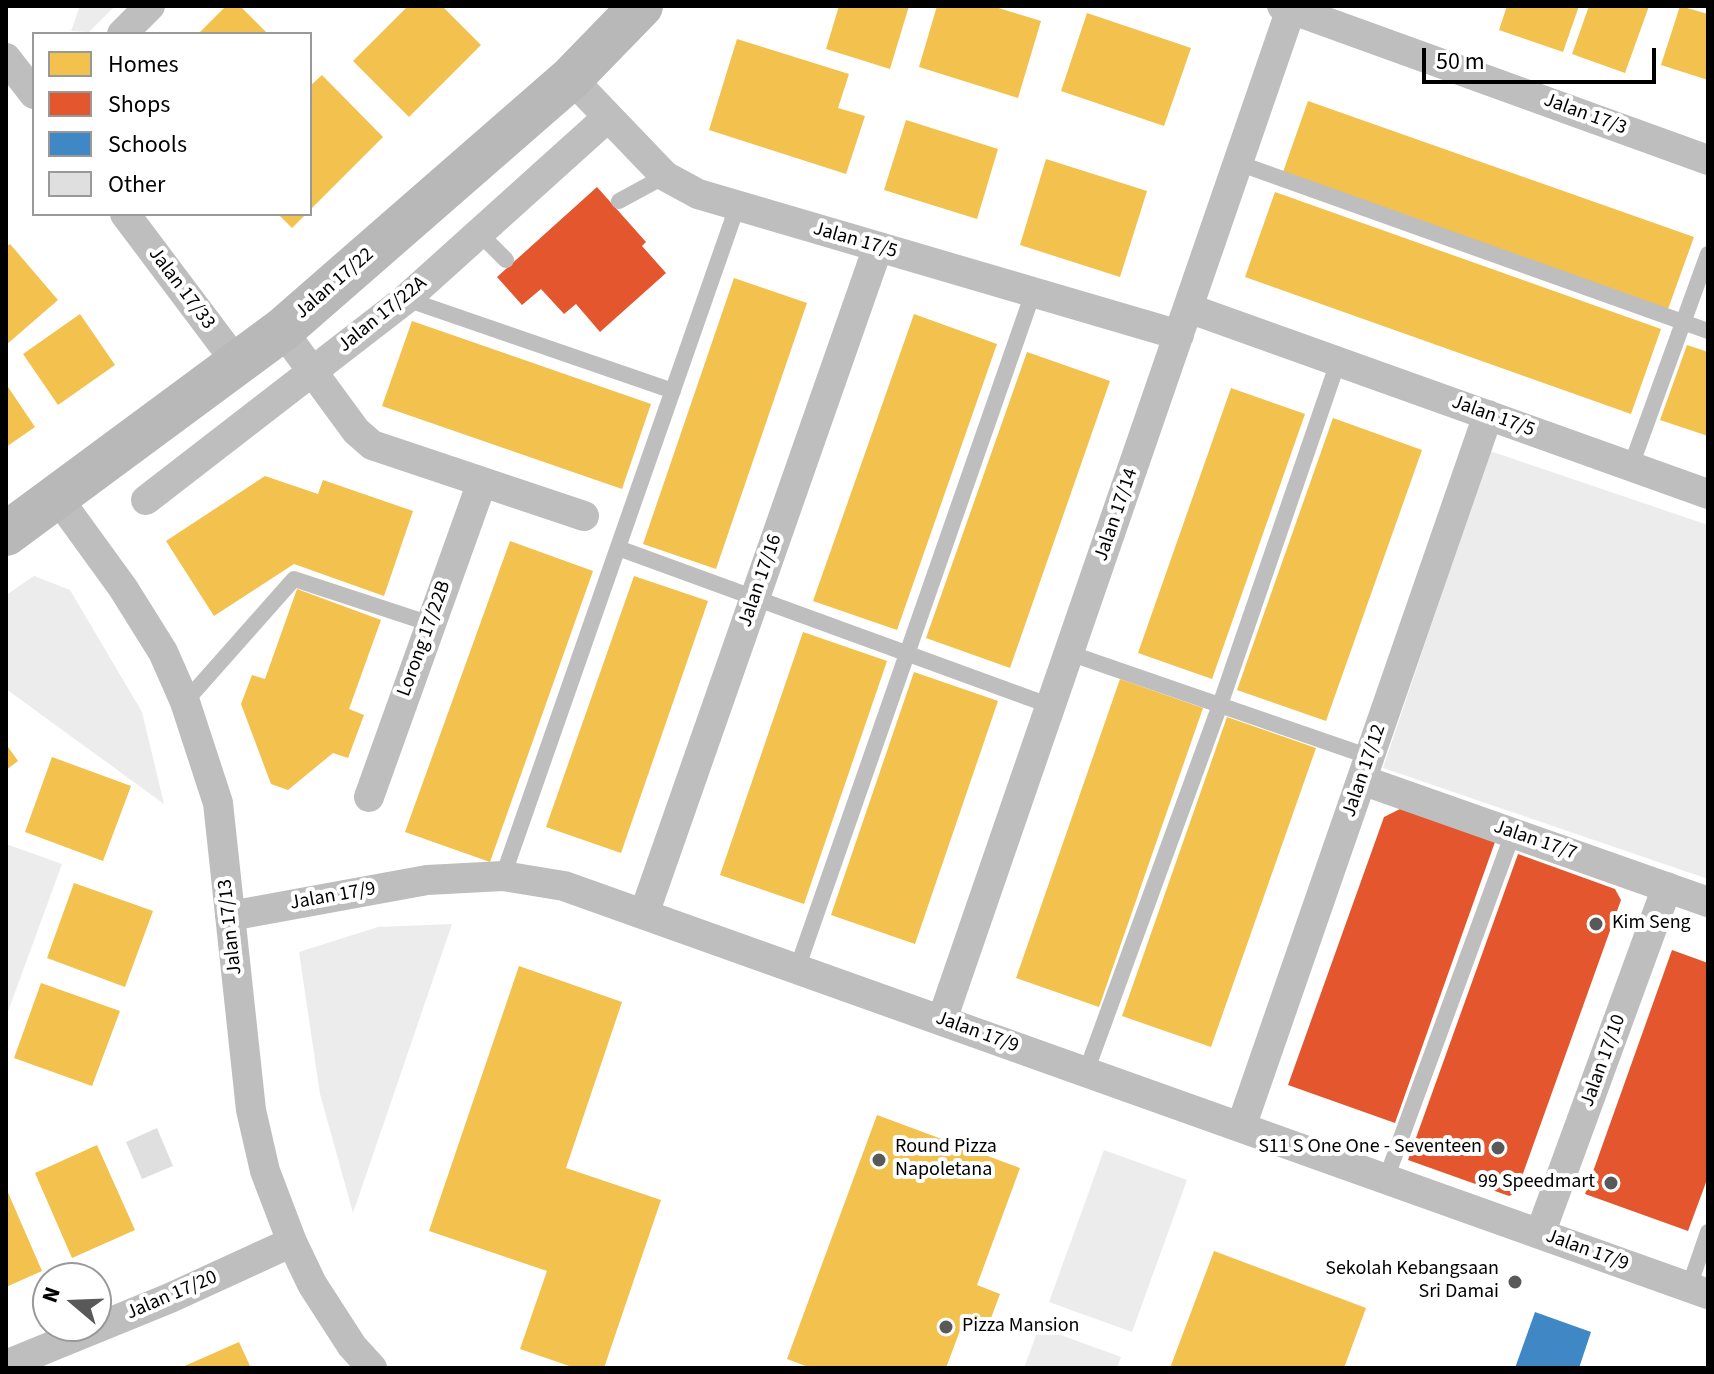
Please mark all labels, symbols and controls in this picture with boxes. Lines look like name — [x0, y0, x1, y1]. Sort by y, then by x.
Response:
legend — [32, 32, 312, 216]
scale bar — [1426, 32, 1660, 82]
text: 50 m — [1436, 44, 1485, 79]
text: Homes — [108, 47, 179, 82]
text: Shops — [108, 87, 170, 122]
street label: Jalan 17/3 — [1540, 89, 1630, 141]
text: Schools — [108, 127, 187, 162]
text: Other — [108, 167, 165, 202]
street label: Jalan 17/5 — [810, 218, 900, 264]
street label: Jalan 17/33 — [142, 243, 220, 335]
street label: Jalan 17/22 — [291, 243, 379, 325]
street label: Jalan 17/22A — [334, 272, 432, 358]
street label: Jalan 17/5 — [1448, 391, 1538, 443]
street label: Jalan 17/14 — [1090, 465, 1144, 565]
street label: Jalan 17/16 — [734, 531, 788, 631]
street label: Lorong 17/22B — [393, 578, 457, 700]
street label: Jalan 17/12 — [1338, 721, 1392, 821]
street label: Jalan 17/7 — [1490, 816, 1580, 866]
street label: Jalan 17/13 — [214, 878, 248, 976]
street label: Jalan 17/9 — [288, 878, 378, 916]
place label: Kim Seng — [1612, 912, 1691, 936]
marker: Kim Seng — [1587, 915, 1605, 933]
street label: Jalan 17/9 — [932, 1007, 1022, 1059]
street label: Jalan 17/10 — [1576, 1012, 1632, 1110]
place label: Round Pizza Napoletana — [895, 1136, 997, 1183]
place label: S11 S One One - Seventeen — [1258, 1136, 1482, 1160]
marker: S11 S One One - Seventeen — [1489, 1139, 1507, 1157]
marker: Round Pizza Napoletana — [870, 1151, 888, 1169]
place label: 99 Speedmart — [1478, 1171, 1595, 1195]
marker: 99 Speedmart — [1602, 1174, 1620, 1192]
street label: Jalan 17/9 — [1542, 1225, 1632, 1277]
place label: Sekolah Kebangsaan Sri Damai — [1325, 1258, 1499, 1305]
north arrow — [32, 1262, 112, 1342]
street label: Jalan 17/20 — [123, 1266, 221, 1326]
marker: Sekolah Kebangsaan Sri Damai — [1506, 1273, 1524, 1291]
text: N — [34, 1283, 69, 1307]
place label: Pizza Mansion — [962, 1315, 1080, 1339]
marker: Pizza Mansion — [937, 1318, 955, 1336]

